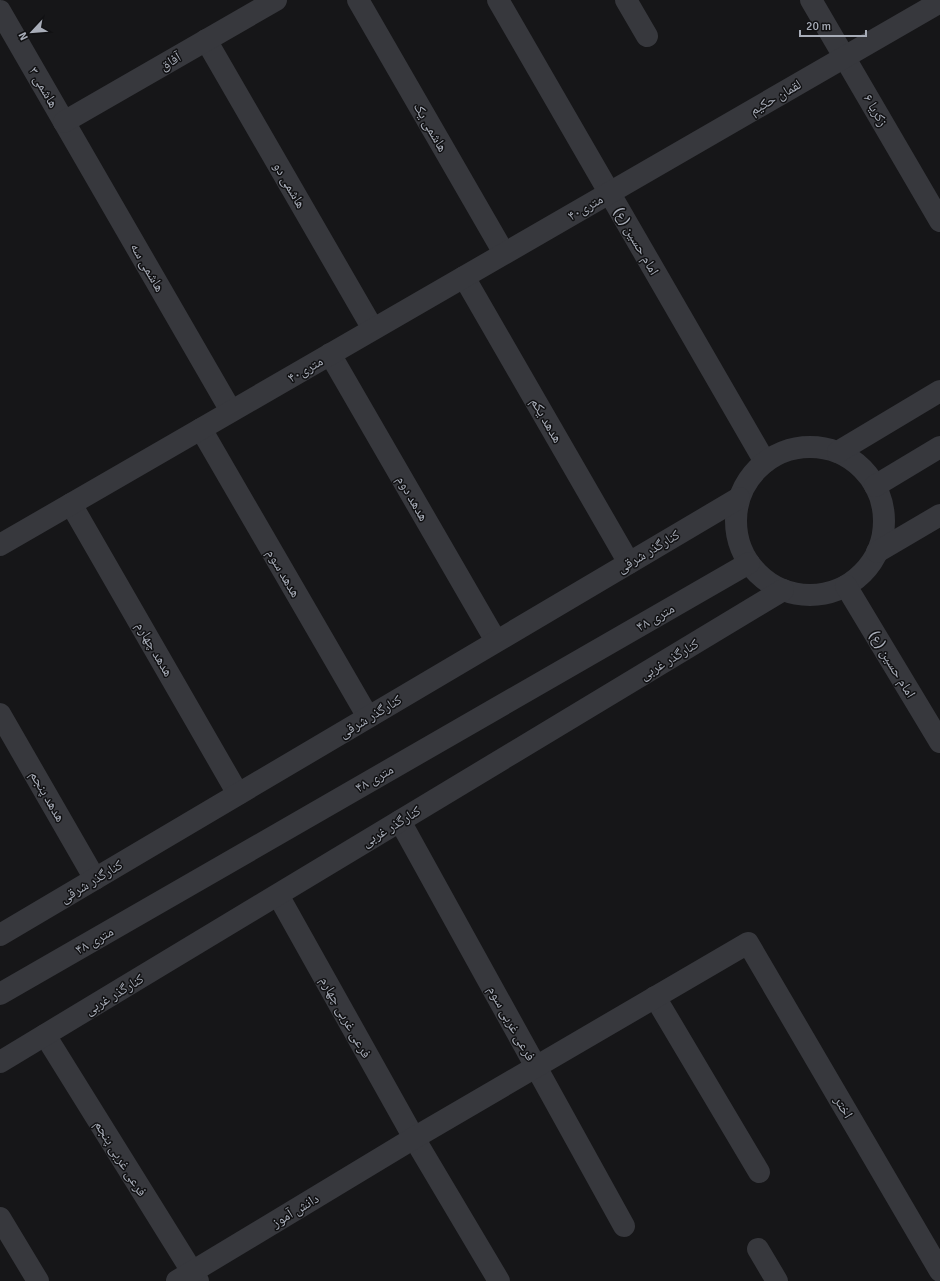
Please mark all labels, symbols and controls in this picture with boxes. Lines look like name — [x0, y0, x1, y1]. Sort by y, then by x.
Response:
north arrow — [12, 12, 52, 52]
scale bar — [800, 12, 866, 38]
text: 20 m — [806, 19, 831, 34]
text: N — [16, 30, 31, 42]
street label: آفاق — [157, 48, 184, 74]
street label: هاشمی ۳ — [25, 64, 62, 111]
street label: لقمان حکیم — [746, 76, 805, 120]
street label: زکریا ۶ — [860, 91, 892, 129]
street label: هاشمی یک — [410, 100, 451, 155]
street label: هاشمی دو — [270, 159, 310, 211]
street label: ۴۰متری — [564, 190, 606, 224]
street label: امام حسین (ع) — [609, 204, 663, 279]
street label: هاشمی سه — [127, 240, 168, 295]
street label: ۴۰متری — [284, 352, 326, 386]
street label: هدهد یکم — [526, 395, 566, 446]
street label: هدهد دوم — [392, 472, 432, 525]
street label: کنارگذر شرقی — [614, 526, 683, 577]
street label: هدهد سوم — [262, 546, 304, 601]
street label: ۴۸ متری — [633, 600, 677, 635]
street label: هدهد چهارم — [131, 619, 177, 680]
street label: امام حسین (ع) — [865, 628, 919, 701]
street label: کنارگذر غربی — [637, 635, 702, 684]
street label: کنارگذر شرقی — [336, 691, 405, 742]
street label: ۴۸ متری — [352, 761, 396, 796]
street label: هدهد پنجم — [25, 768, 69, 825]
street label: کنارگذر غربی — [359, 802, 424, 851]
street label: کنارگذر شرقی — [57, 856, 126, 907]
street label: ۴۸ متری — [72, 923, 116, 958]
street label: کنارگذر غربی — [82, 970, 147, 1019]
street label: فرعی غربی چهارم — [315, 973, 375, 1062]
street label: فرعی غربی سوم — [483, 983, 539, 1064]
street label: اختر — [830, 1092, 857, 1121]
street label: فرعی غربی پنجم — [90, 1117, 151, 1200]
street label: دانش آموز — [268, 1190, 322, 1232]

